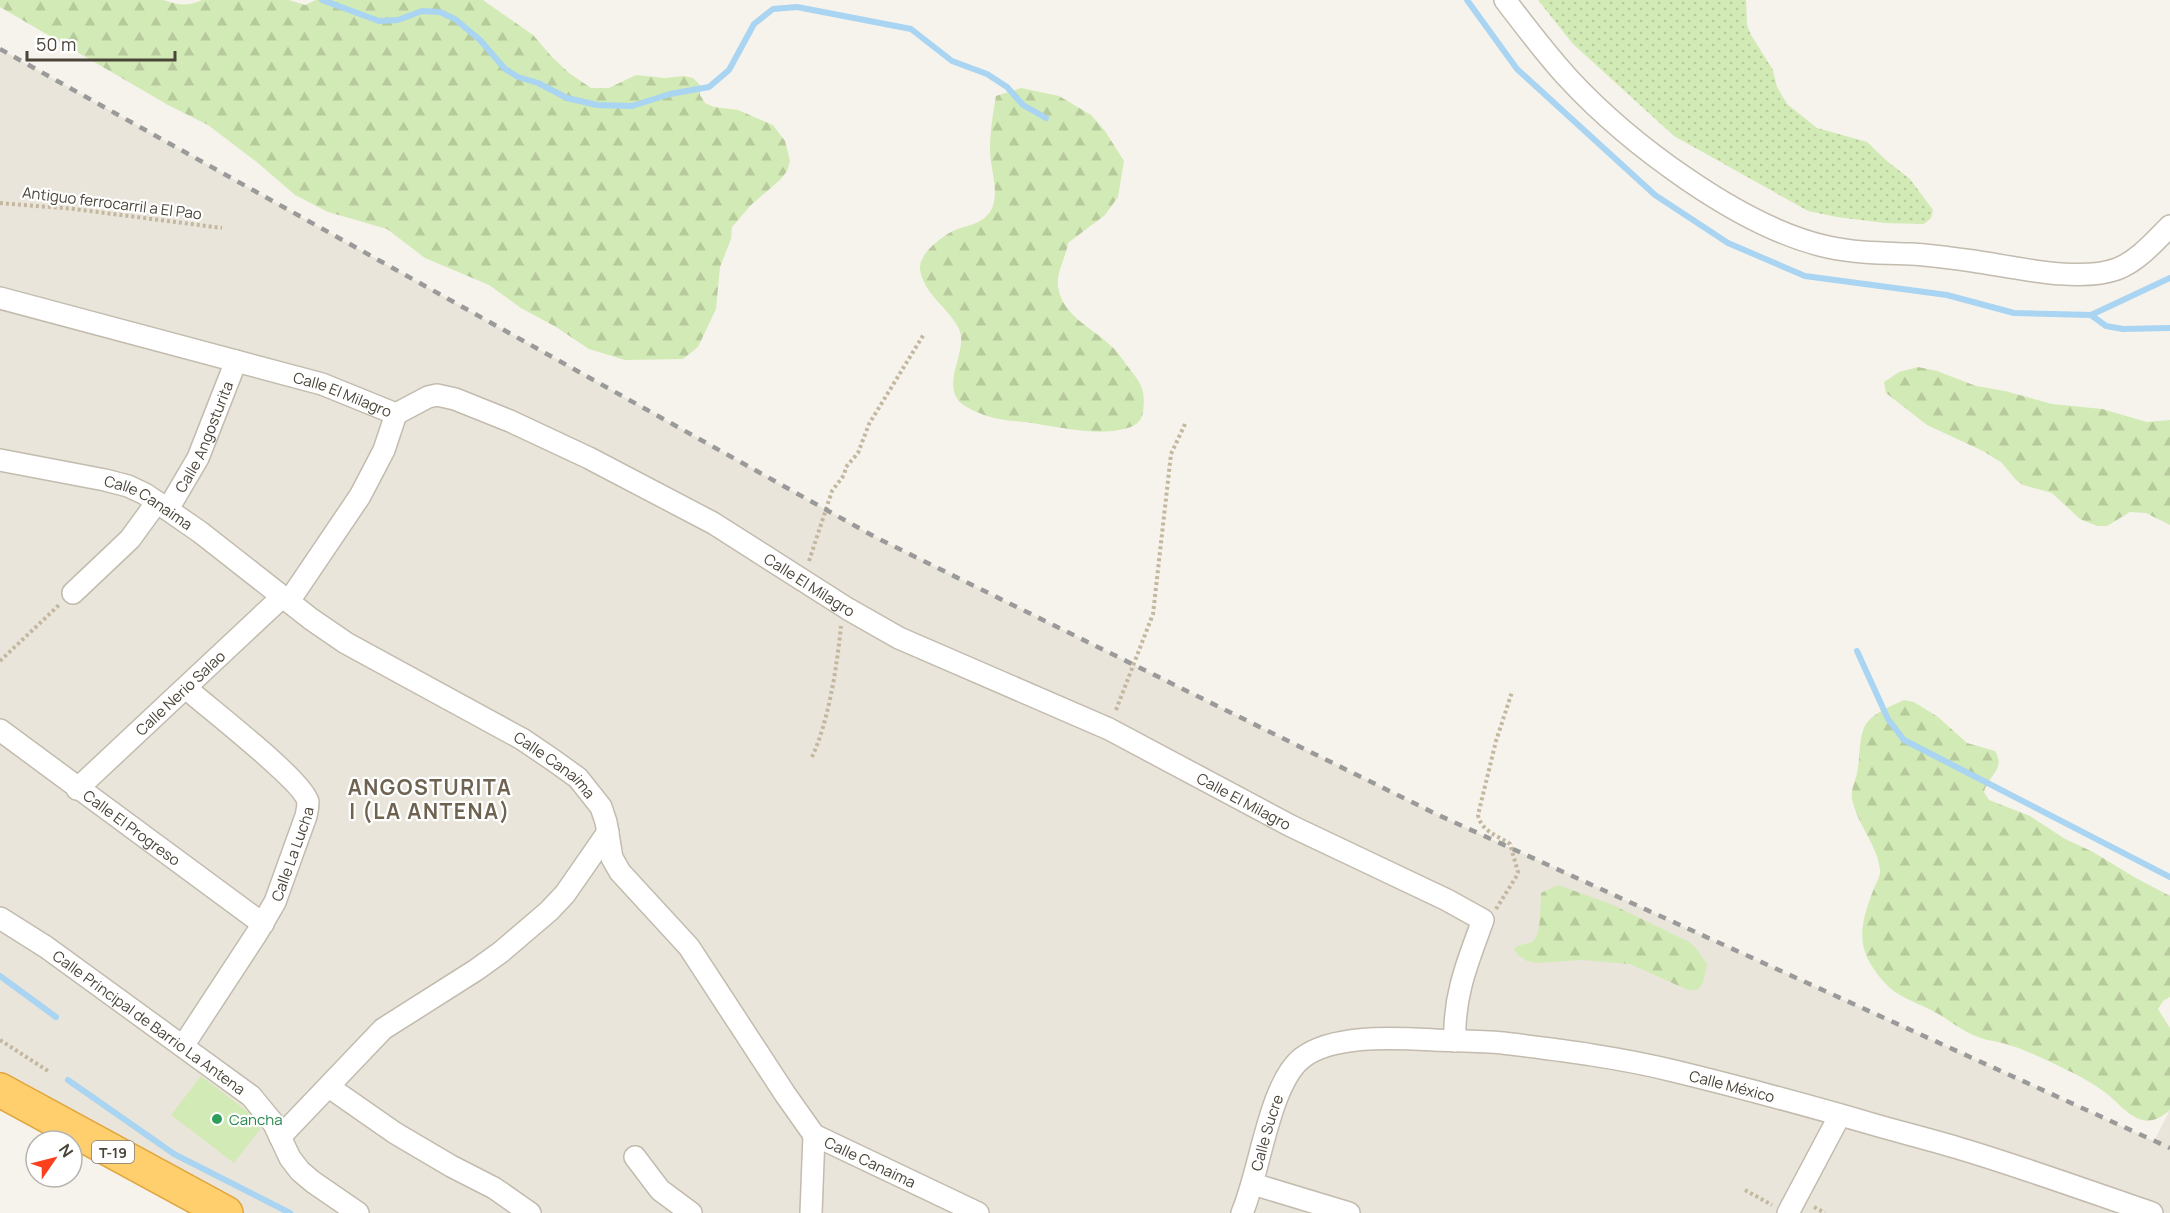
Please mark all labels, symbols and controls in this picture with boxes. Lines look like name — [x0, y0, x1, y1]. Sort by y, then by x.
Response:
scale bar — [27, 24, 176, 62]
text: 50 m — [36, 32, 76, 56]
street label: Antiguo ferrocarril a El Pao — [21, 182, 203, 224]
street label: Calle El Milagro — [291, 366, 395, 422]
street label: Calle Angosturita — [170, 378, 238, 496]
street label: Calle Canaima — [102, 470, 197, 534]
street label: Calle El Milagro — [760, 548, 859, 621]
street label: Calle Nerio Salao — [130, 645, 230, 740]
street label: Calle Canaima — [510, 726, 600, 802]
street label: Calle El Milagro — [1193, 767, 1295, 835]
district label: ANGOSTURITA I (LA ANTENA) — [348, 773, 512, 825]
street label: Calle El Progreso — [79, 785, 185, 870]
street label: Calle La Lucha — [266, 805, 318, 904]
street label: Calle Principal de Barrio La Antena — [49, 945, 250, 1099]
street label: Calle México — [1687, 1065, 1777, 1107]
street label: Calle Sucre — [1245, 1091, 1288, 1173]
place label: Cancha — [229, 1109, 282, 1130]
marker: Cancha — [210, 1112, 224, 1126]
north arrow — [24, 1129, 84, 1189]
street label: Calle Canaima — [821, 1131, 919, 1192]
text: N — [54, 1139, 79, 1161]
road number: T-19 — [92, 1141, 134, 1163]

